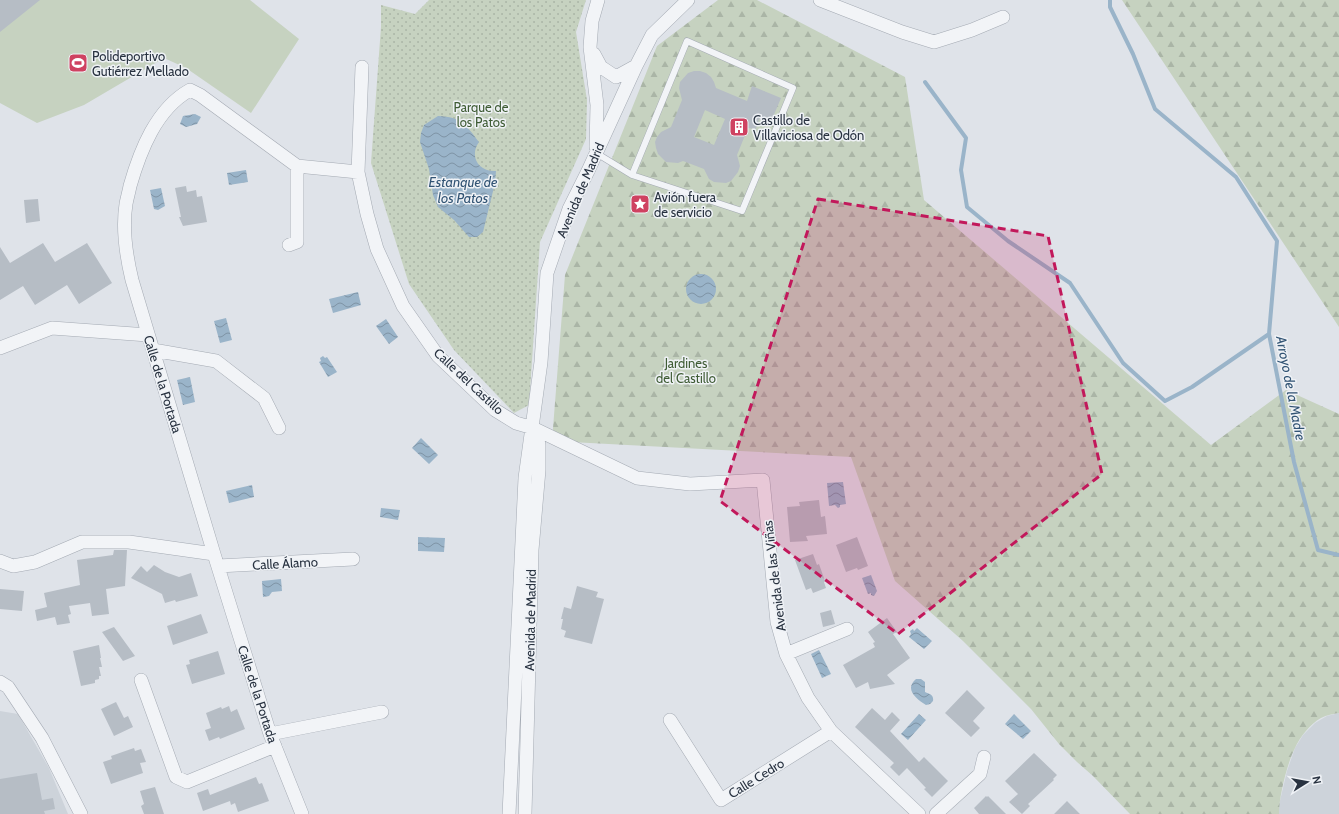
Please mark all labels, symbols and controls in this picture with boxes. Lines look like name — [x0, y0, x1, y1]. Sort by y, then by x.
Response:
place label: Polideportivo Gutiérrez Mellado — [92, 48, 189, 79]
sports icon: Polideportivo Gutiérrez Mellado — [67, 52, 89, 74]
park label: Parque de los Patos — [454, 99, 509, 130]
place label: Castillo de Villaviciosa de Odón — [753, 112, 864, 143]
building icon: Castillo de Villaviciosa de Odón — [728, 116, 750, 138]
street label: Avenida de Madrid — [553, 140, 607, 240]
water label: Estanque de los Patos — [429, 173, 498, 207]
place label: Avión fuera de servicio — [654, 189, 717, 220]
place icon: Avión fuera de servicio — [629, 193, 651, 215]
street label: Calle de la Portada — [141, 333, 186, 436]
water label: Arroyo de la Madre — [1272, 333, 1310, 442]
street label: Calle del Castillo — [431, 345, 507, 417]
park label: Jardines del Castillo — [656, 355, 716, 386]
street label: Avenida de las Viñas — [759, 519, 789, 632]
street label: Calle Álamo — [252, 552, 318, 573]
street label: Avenida de Madrid — [521, 569, 539, 671]
street label: Calle de la Portada — [235, 643, 282, 745]
street label: Calle Cedro — [725, 755, 787, 801]
north arrow — [1287, 762, 1327, 802]
text: N — [1309, 775, 1324, 785]

